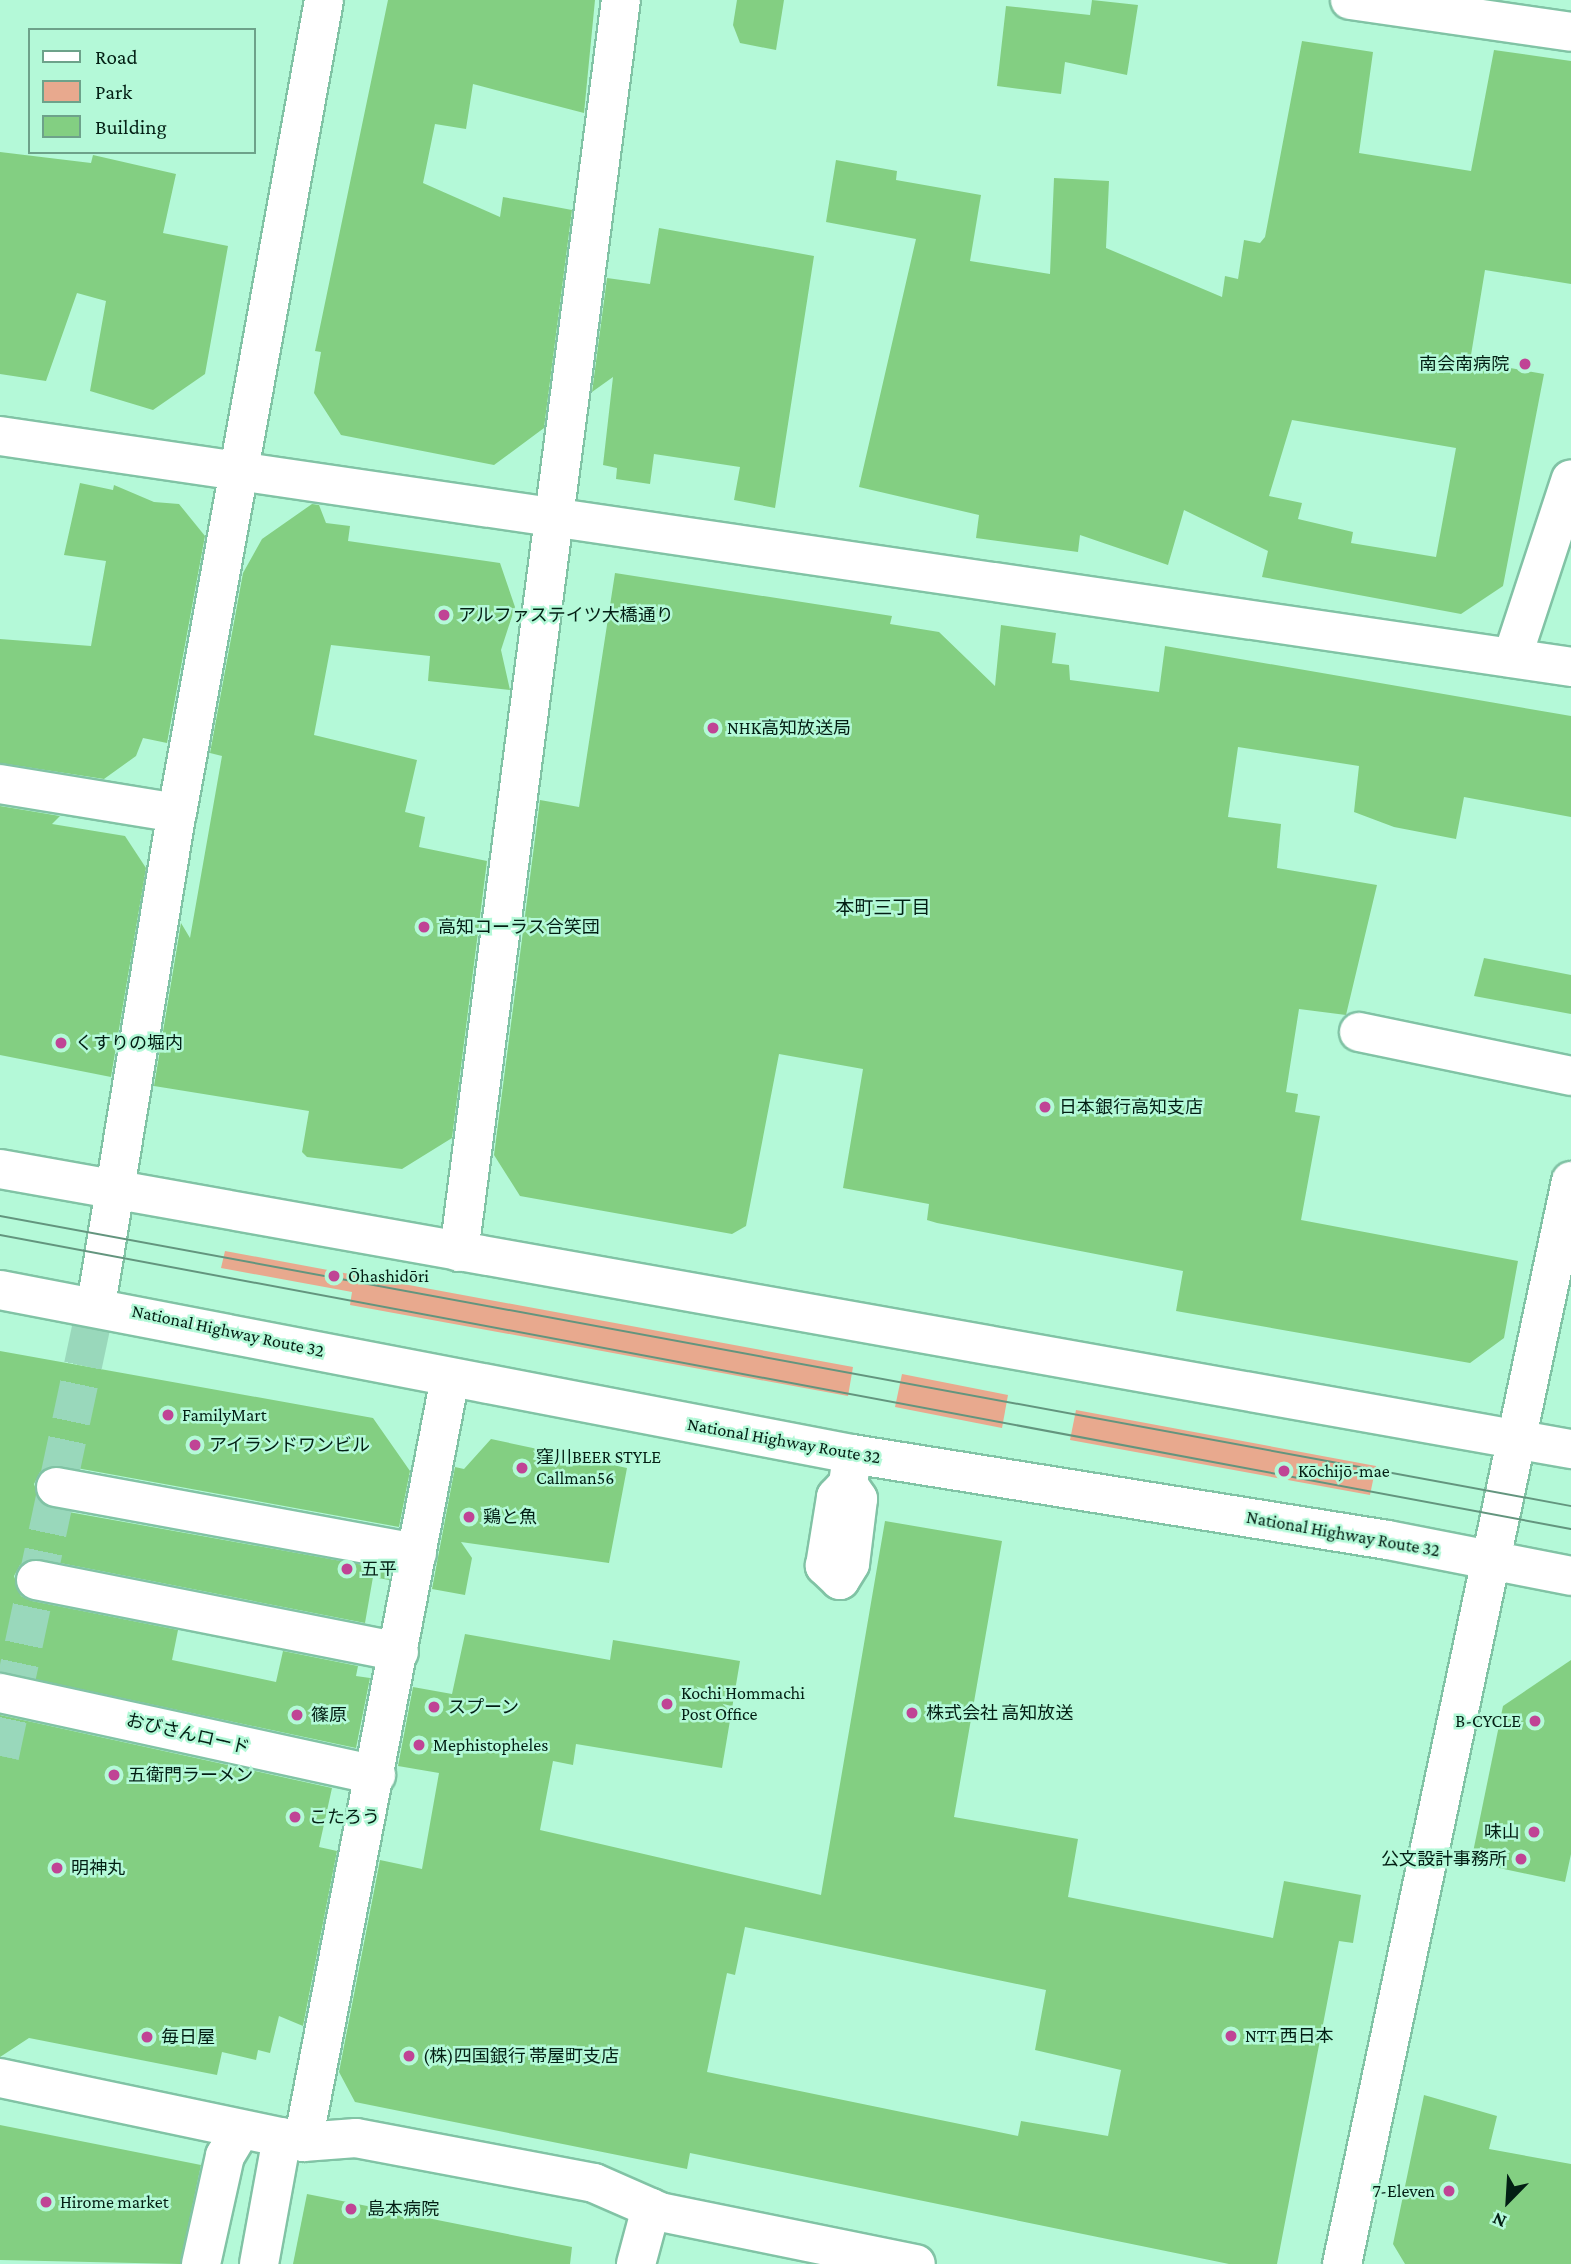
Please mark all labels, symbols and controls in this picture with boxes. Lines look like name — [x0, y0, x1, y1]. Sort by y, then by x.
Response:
legend — [28, 28, 256, 154]
text: Road — [95, 45, 138, 69]
text: Park — [95, 80, 132, 104]
text: Building — [95, 115, 167, 139]
place label: 南会南病院 — [1419, 353, 1509, 375]
marker: 南会南病院 — [1515, 354, 1535, 374]
place label: アルファステイツ大橋通り — [458, 604, 674, 626]
marker: アルファステイツ大橋通り — [436, 607, 452, 623]
place label: NHK高知放送局 — [727, 717, 851, 739]
marker: NHK高知放送局 — [705, 720, 721, 736]
district label: 本町三丁目 — [836, 897, 930, 919]
place label: 高知コーラス合笑団 — [438, 916, 600, 938]
marker: 高知コーラス合笑団 — [416, 919, 432, 935]
place label: くすりの堀内 — [75, 1032, 183, 1054]
marker: くすりの堀内 — [53, 1035, 69, 1051]
place label: 日本銀行高知支店 — [1059, 1096, 1203, 1118]
marker: 日本銀行高知支店 — [1037, 1099, 1053, 1115]
place label: Ōhashidōri — [348, 1265, 429, 1287]
marker: Ōhashidōri — [326, 1268, 342, 1284]
street label: National Highway Route 32 — [130, 1300, 326, 1362]
place label: FamilyMart — [182, 1404, 267, 1426]
marker: FamilyMart — [160, 1407, 176, 1423]
street label: National Highway Route 32 — [686, 1413, 882, 1469]
place label: アイランドワンビル — [209, 1434, 371, 1456]
marker: アイランドワンビル — [187, 1437, 203, 1453]
place label: 窪川BEER STYLE Callman56 — [536, 1447, 661, 1490]
marker: 窪川BEER STYLE Callman56 — [514, 1460, 530, 1476]
place label: Kōchijō-mae — [1298, 1460, 1390, 1482]
marker: Kōchijō-mae — [1276, 1463, 1292, 1479]
place label: 鶏と魚 — [483, 1506, 537, 1528]
street label: National Highway Route 32 — [1245, 1506, 1441, 1562]
marker: 鶏と魚 — [461, 1509, 477, 1525]
place label: 五平 — [361, 1558, 397, 1580]
marker: 五平 — [339, 1561, 355, 1577]
place label: Kochi Hommachi Post Office — [681, 1683, 805, 1726]
place label: スプーン — [448, 1696, 520, 1718]
marker: Kochi Hommachi Post Office — [659, 1696, 675, 1712]
marker: スプーン — [426, 1699, 442, 1715]
place label: 株式会社 高知放送 — [926, 1702, 1073, 1724]
place label: 篠原 — [311, 1704, 347, 1726]
marker: 株式会社 高知放送 — [904, 1705, 920, 1721]
marker: 篠原 — [289, 1707, 305, 1723]
street label: おびさんロード — [124, 1709, 252, 1759]
place label: B-CYCLE — [1455, 1710, 1521, 1732]
marker: B-CYCLE — [1527, 1713, 1543, 1729]
place label: Mephistopheles — [433, 1734, 548, 1756]
marker: Mephistopheles — [411, 1737, 427, 1753]
place label: 五衛門ラーメン — [128, 1764, 254, 1786]
marker: 五衛門ラーメン — [106, 1767, 122, 1783]
place label: こたろう — [309, 1806, 381, 1828]
marker: こたろう — [287, 1809, 303, 1825]
place label: 味山 — [1484, 1821, 1520, 1843]
marker: 味山 — [1526, 1824, 1542, 1840]
place label: 公文設計事務所 — [1381, 1848, 1507, 1870]
marker: 公文設計事務所 — [1513, 1851, 1529, 1867]
place label: 明神丸 — [71, 1857, 125, 1879]
marker: 明神丸 — [49, 1860, 65, 1876]
place label: NTT 西日本 — [1245, 2025, 1334, 2047]
place label: 毎日屋 — [161, 2026, 215, 2048]
marker: NTT 西日本 — [1223, 2028, 1239, 2044]
marker: 毎日屋 — [139, 2029, 155, 2045]
place label: (株)四国銀行 帯屋町支店 — [423, 2045, 619, 2067]
marker: (株)四国銀行 帯屋町支店 — [401, 2048, 417, 2064]
north arrow — [1473, 2166, 1543, 2236]
place label: 7-Eleven — [1372, 2180, 1435, 2202]
marker: 7-Eleven — [1441, 2183, 1457, 2199]
place label: Hirome market — [60, 2191, 169, 2213]
marker: Hirome market — [38, 2194, 54, 2210]
place label: 島本病院 — [367, 2198, 439, 2220]
marker: 島本病院 — [341, 2199, 361, 2219]
text: N — [1489, 2208, 1509, 2233]

